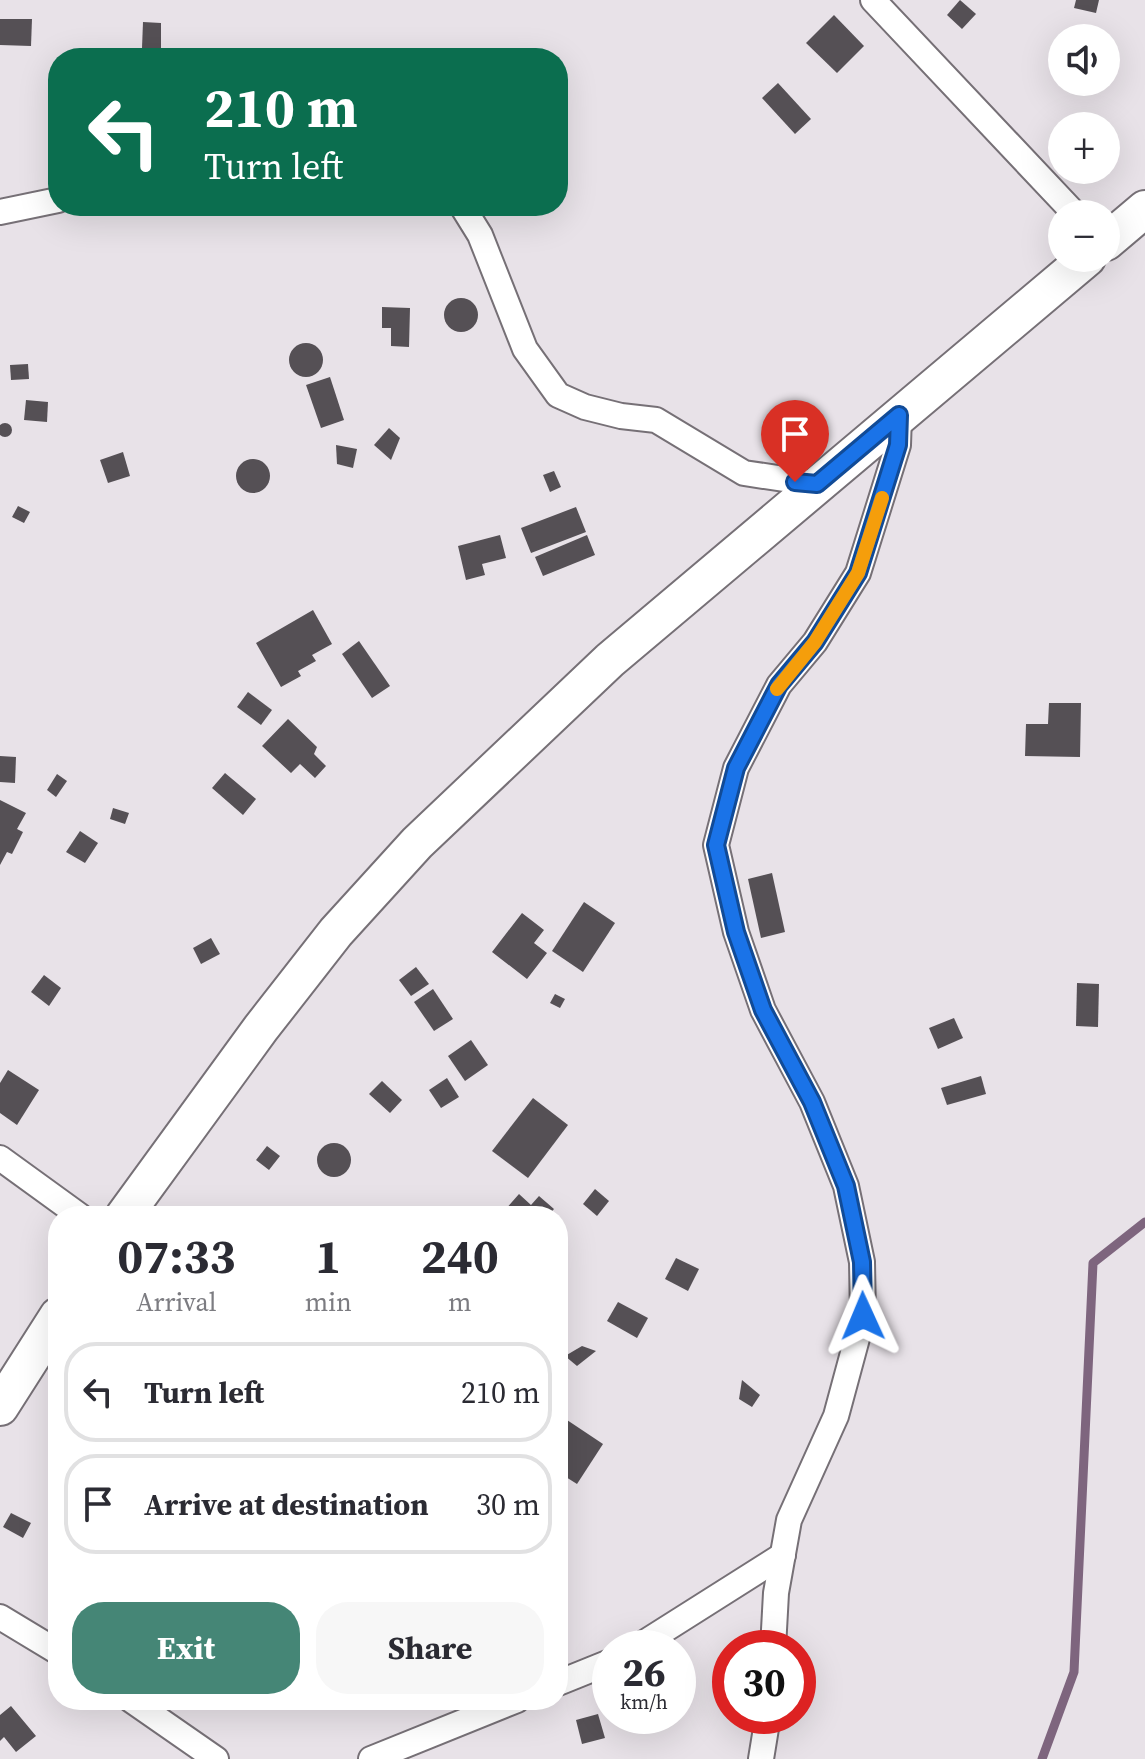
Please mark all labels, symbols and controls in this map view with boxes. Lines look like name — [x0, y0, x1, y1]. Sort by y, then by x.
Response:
map controls — [1048, 24, 1120, 272]
button: sound — [1048, 24, 1120, 96]
text: 210 m — [204, 69, 358, 146]
icon: left — [72, 80, 176, 184]
button: + — [1048, 112, 1120, 184]
text: Turn left — [204, 142, 343, 191]
button: − — [1048, 200, 1120, 272]
pin — [761, 400, 829, 482]
icon: arrive — [773, 412, 817, 456]
text: 07:33 — [117, 1223, 236, 1289]
text: 1 — [315, 1223, 341, 1289]
text: 240 — [421, 1223, 499, 1289]
position arrow — [821, 1274, 905, 1358]
text: Arrival — [136, 1284, 217, 1320]
text: min — [305, 1284, 352, 1320]
text: m — [448, 1284, 472, 1320]
icon: left — [76, 1370, 120, 1414]
text: Turn left — [144, 1372, 264, 1413]
text: 210 m — [461, 1372, 540, 1413]
icon: arrive — [76, 1482, 120, 1526]
text: Arrive at destination — [144, 1484, 429, 1525]
text: 30 m — [476, 1484, 540, 1525]
button: Exit — [72, 1602, 300, 1694]
button: Share — [316, 1602, 544, 1694]
speed limit sign: 30 — [712, 1630, 816, 1734]
text: 26 — [622, 1645, 666, 1699]
text: km/h — [620, 1688, 668, 1716]

